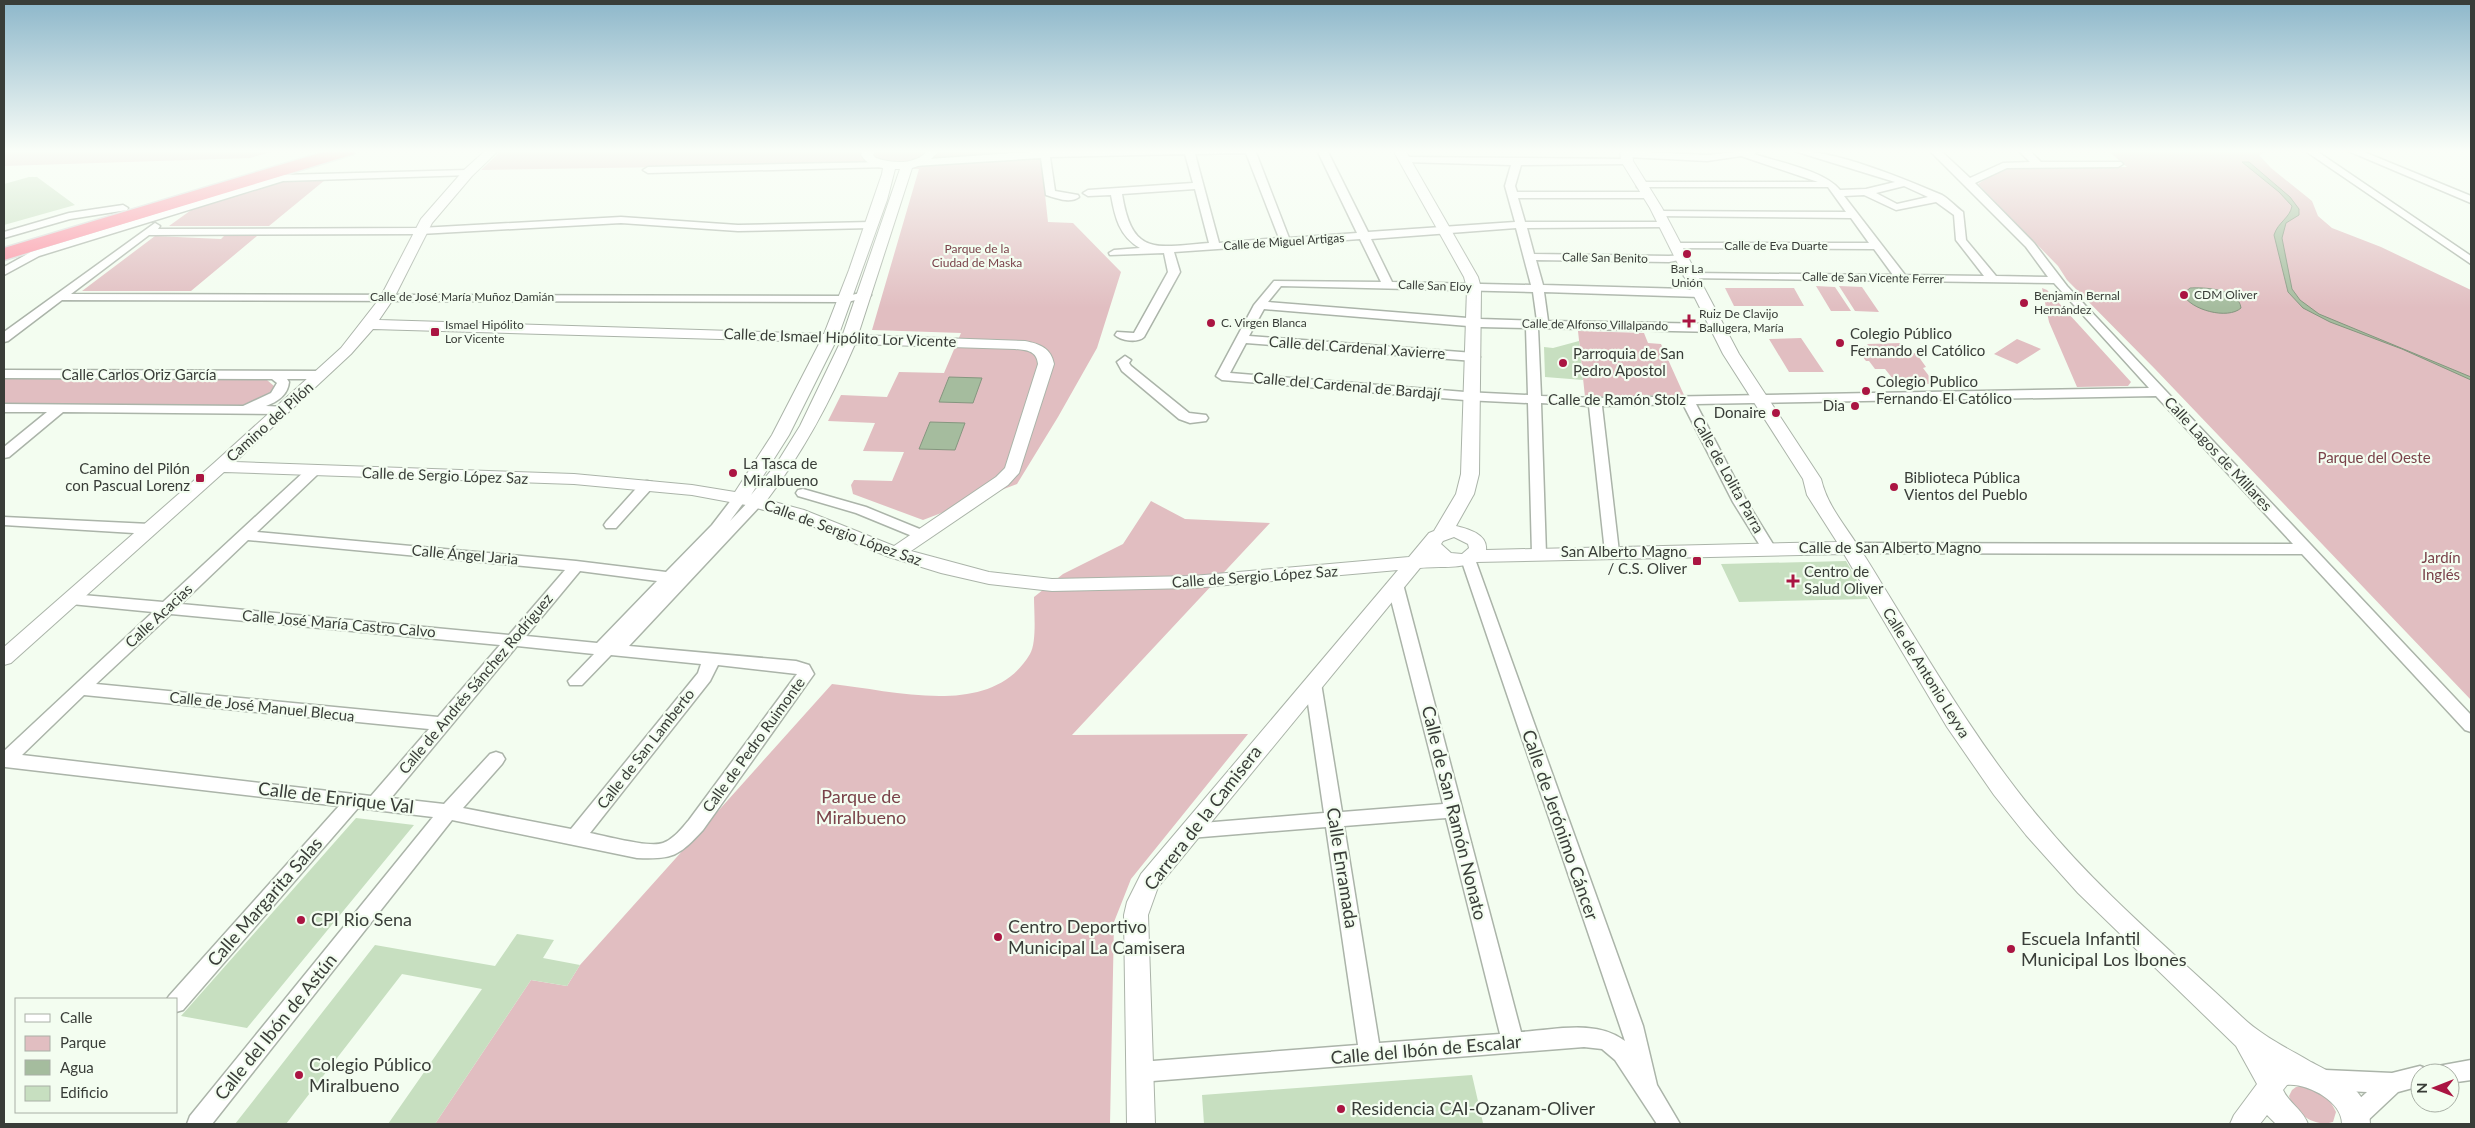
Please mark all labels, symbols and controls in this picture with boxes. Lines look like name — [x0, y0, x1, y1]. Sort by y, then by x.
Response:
street label: Calle de Miguel Artigas — [1223, 230, 1345, 253]
street label: Calle de Eva Duarte — [1724, 238, 1828, 253]
park label: Parque de la Ciudad de Maska — [932, 241, 1022, 270]
marker: Bar La Unión — [1681, 248, 1693, 260]
street label: Calle San Benito — [1562, 249, 1648, 266]
place label: Bar La Unión — [1671, 261, 1703, 290]
street label: Calle de San Vicente Ferrer — [1802, 269, 1945, 286]
street label: Calle San Eloy — [1398, 277, 1473, 294]
place label: CDM Oliver — [2194, 287, 2258, 302]
place label: Benjamín Bernal Hernández — [2034, 288, 2120, 317]
street label: Calle de José María Muñoz Damián — [370, 289, 554, 304]
marker: CDM Oliver — [2178, 289, 2190, 301]
marker: Benjamín Bernal Hernández — [2018, 297, 2030, 309]
place label: Ruiz De Clavijo Ballugera, María — [1699, 306, 1784, 335]
place label: C. Virgen Blanca — [1221, 315, 1307, 330]
marker: Ruiz De Clavijo Ballugera, María — [1683, 315, 1695, 327]
street label: Calle de Alfonso Villalpando — [1522, 316, 1668, 333]
place label: Ismael Hipólito Lor Vicente — [445, 317, 524, 346]
marker: C. Virgen Blanca — [1205, 317, 1217, 329]
street label: Calle de Ismael Hipólito Lor Vicente — [723, 324, 957, 350]
place label: Colegio Público Fernando el Católico — [1850, 324, 1985, 359]
marker: Ismael Hipólito Lor Vicente — [429, 326, 441, 338]
street label: Calle del Cardenal Xavierre — [1268, 332, 1446, 362]
marker: Colegio Público Fernando el Católico — [1834, 337, 1846, 349]
place label: Parroquia de San Pedro Apostol — [1573, 344, 1684, 379]
marker: Parroquia de San Pedro Apostol — [1557, 357, 1569, 369]
street label: Calle Carlos Oriz García — [62, 365, 216, 383]
street label: Calle del Cardenal de Bardají — [1253, 368, 1443, 402]
place label: Colegio Publico Fernando El Católico — [1876, 372, 2012, 407]
street label: Camino del Pilón — [222, 377, 317, 465]
marker: Colegio Publico Fernando El Católico — [1860, 385, 1872, 397]
street label: Calle de Ramón Stolz — [1548, 390, 1686, 408]
street label: Calle Lagos de Millares — [2161, 392, 2276, 514]
place label: Dia — [1823, 396, 1845, 414]
marker: Dia — [1849, 400, 1861, 412]
place label: Donaire — [1714, 403, 1766, 421]
marker: Donaire — [1770, 407, 1782, 419]
street label: Calle de Lolita Parra — [1689, 413, 1768, 536]
park label: Parque del Oeste — [2317, 448, 2431, 466]
place label: La Tasca de Miralbueno — [743, 454, 818, 489]
place label: Camino del Pilón con Pascual Lorenz — [65, 459, 190, 494]
street label: Calle de Sergio López Saz — [362, 463, 529, 487]
marker: La Tasca de Miralbueno — [727, 467, 739, 479]
place label: Biblioteca Pública Vientos del Pueblo — [1904, 468, 2028, 503]
marker: Camino del Pilón con Pascual Lorenz — [194, 472, 206, 484]
marker: Biblioteca Pública Vientos del Pueblo — [1888, 481, 1900, 493]
street label: Calle de Sergio López Saz — [762, 495, 925, 569]
street label: Calle de San Alberto Magno — [1799, 538, 1981, 556]
street label: Calle Ángel Jaria — [411, 540, 519, 568]
place label: San Alberto Magno / C.S. Oliver — [1561, 542, 1688, 577]
park label: Jardín Inglés — [2421, 548, 2461, 583]
marker: San Alberto Magno / C.S. Oliver — [1691, 555, 1703, 567]
street label: Calle de Sergio López Saz — [1171, 561, 1339, 591]
place label: Centro de Salud Oliver — [1804, 562, 1884, 597]
marker: Centro de Salud Oliver — [1786, 574, 1800, 588]
street label: Calle Acacias — [121, 580, 196, 651]
street label: Calle de Andrés Sánchez Rodríguez — [394, 589, 556, 777]
street label: Calle de Antonio Leyva — [1879, 604, 1974, 741]
street label: Calle José María Castro Calvo — [242, 606, 437, 640]
street label: Calle de Pedro Ruimonte — [698, 673, 808, 815]
street label: Calle de San Lamberto — [593, 685, 698, 812]
street label: Calle de José Manuel Blecua — [169, 687, 356, 725]
street label: Calle de San Ramón Nonato — [1418, 703, 1492, 922]
street label: Calle de Jerónimo Cáncer — [1518, 727, 1604, 923]
street label: Carrera de la Camisera — [1139, 741, 1266, 894]
street label: Calle de Enrique Val — [257, 777, 415, 817]
park label: Parque de Miralbueno — [816, 785, 906, 828]
street label: Calle Enramada — [1323, 806, 1363, 930]
street label: Calle Margarita Salas — [202, 832, 327, 970]
place label: CPI Rio Sena — [311, 908, 412, 930]
marker: CPI Rio Sena — [295, 914, 307, 926]
place label: Centro Deportivo Municipal La Camisera — [1008, 915, 1185, 958]
place label: Escuela Infantil Municipal Los Ibones — [2021, 927, 2187, 970]
marker: Centro Deportivo Municipal La Camisera — [992, 931, 1004, 943]
marker: Escuela Infantil Municipal Los Ibones — [2005, 943, 2017, 955]
street label: Calle del Ibón de Astún — [209, 949, 341, 1104]
legend — [15, 998, 178, 1113]
text: Calle — [60, 1008, 93, 1026]
street label: Calle del Ibón de Escalar — [1330, 1030, 1523, 1068]
text: Parque — [60, 1033, 106, 1051]
place label: Colegio Público Miralbueno — [309, 1053, 431, 1096]
text: Agua — [60, 1058, 94, 1076]
north arrow — [2410, 1063, 2460, 1113]
marker: Colegio Público Miralbueno — [293, 1069, 305, 1081]
text: Edificio — [60, 1083, 108, 1101]
text: N — [2413, 1083, 2430, 1093]
place label: Residencia CAI-Ozanam-Oliver — [1351, 1097, 1595, 1119]
marker: Residencia CAI-Ozanam-Oliver — [1335, 1103, 1347, 1115]

